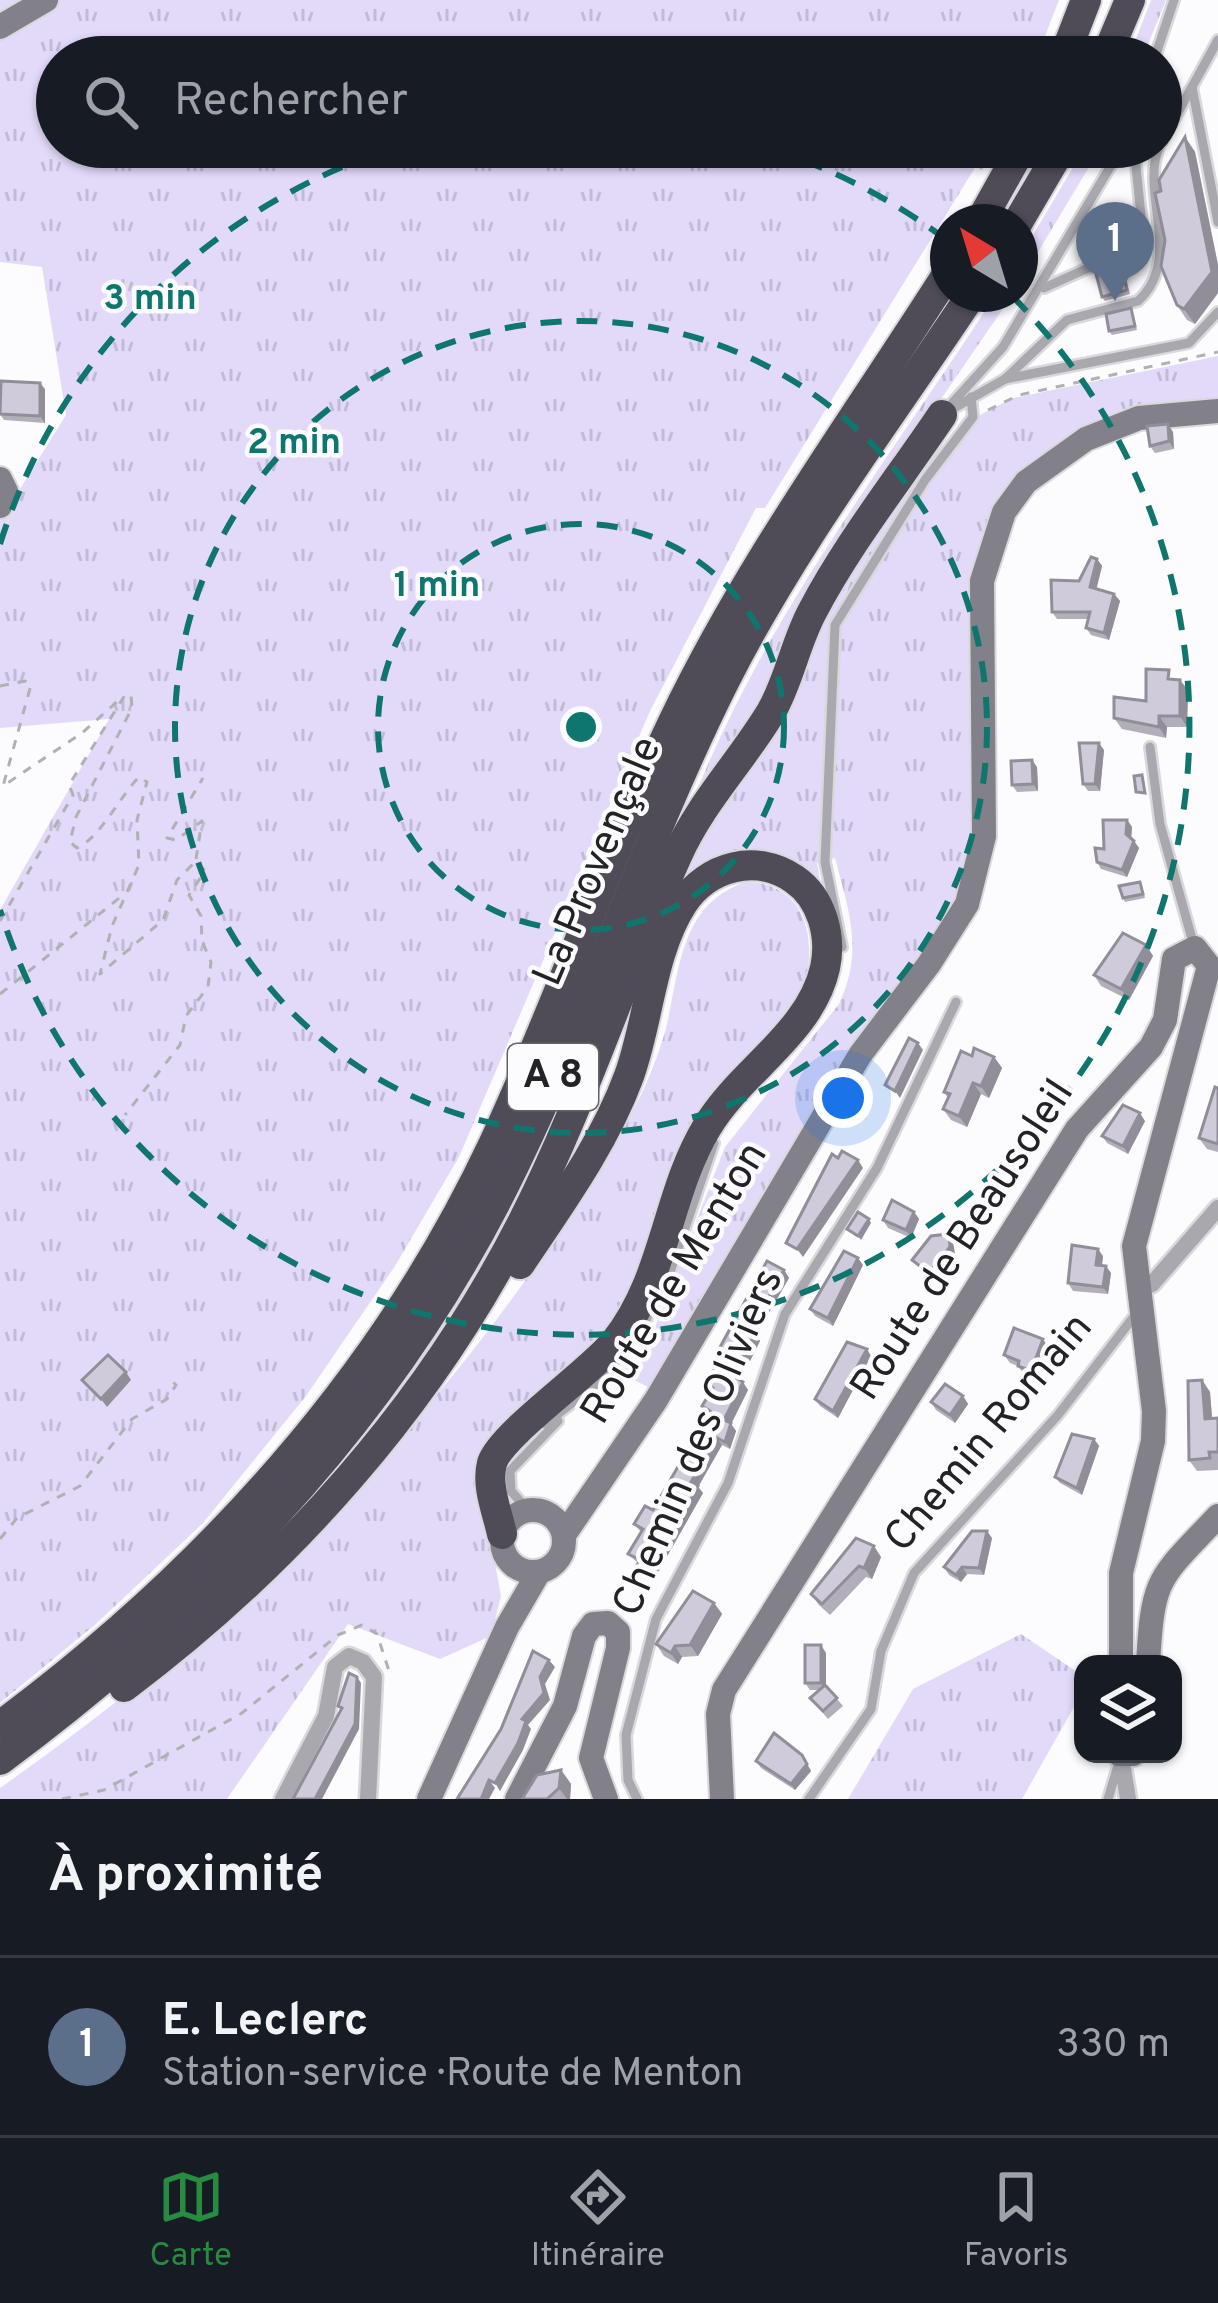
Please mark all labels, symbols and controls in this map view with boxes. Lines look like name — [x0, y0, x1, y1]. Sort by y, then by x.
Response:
search box — [36, 36, 1182, 168]
icon: search — [78, 69, 144, 135]
text: Rechercher — [174, 74, 408, 131]
pin: 1 — [1076, 202, 1154, 301]
north arrow — [930, 204, 1038, 312]
text: 3 min — [103, 277, 197, 323]
text: 2 min — [247, 421, 341, 467]
text: 1 min — [394, 564, 480, 610]
centre of rings — [560, 706, 602, 748]
street label: La Provençale — [523, 730, 675, 994]
road number: A 8 — [508, 1044, 598, 1110]
your location — [813, 1068, 873, 1128]
street label: Route de Beausoleil — [840, 1071, 1088, 1411]
street label: Route de Menton — [571, 1133, 781, 1435]
street label: Chemin des Oliviers — [603, 1261, 797, 1625]
street label: Chemin Romain — [874, 1303, 1106, 1565]
map controls — [1074, 1655, 1182, 1763]
button: layers — [1074, 1655, 1182, 1763]
text: À proximité — [48, 1845, 323, 1910]
text: E. Leclerc — [162, 1994, 368, 2051]
text: 1 — [79, 2022, 95, 2071]
text: 330 m — [1056, 2022, 1170, 2071]
text: Station-service · Route de Menton — [162, 2051, 743, 2100]
tab: Carte — [149, 2164, 232, 2278]
tab: Itinéraire — [531, 2164, 665, 2278]
tab: Favoris — [964, 2164, 1069, 2278]

